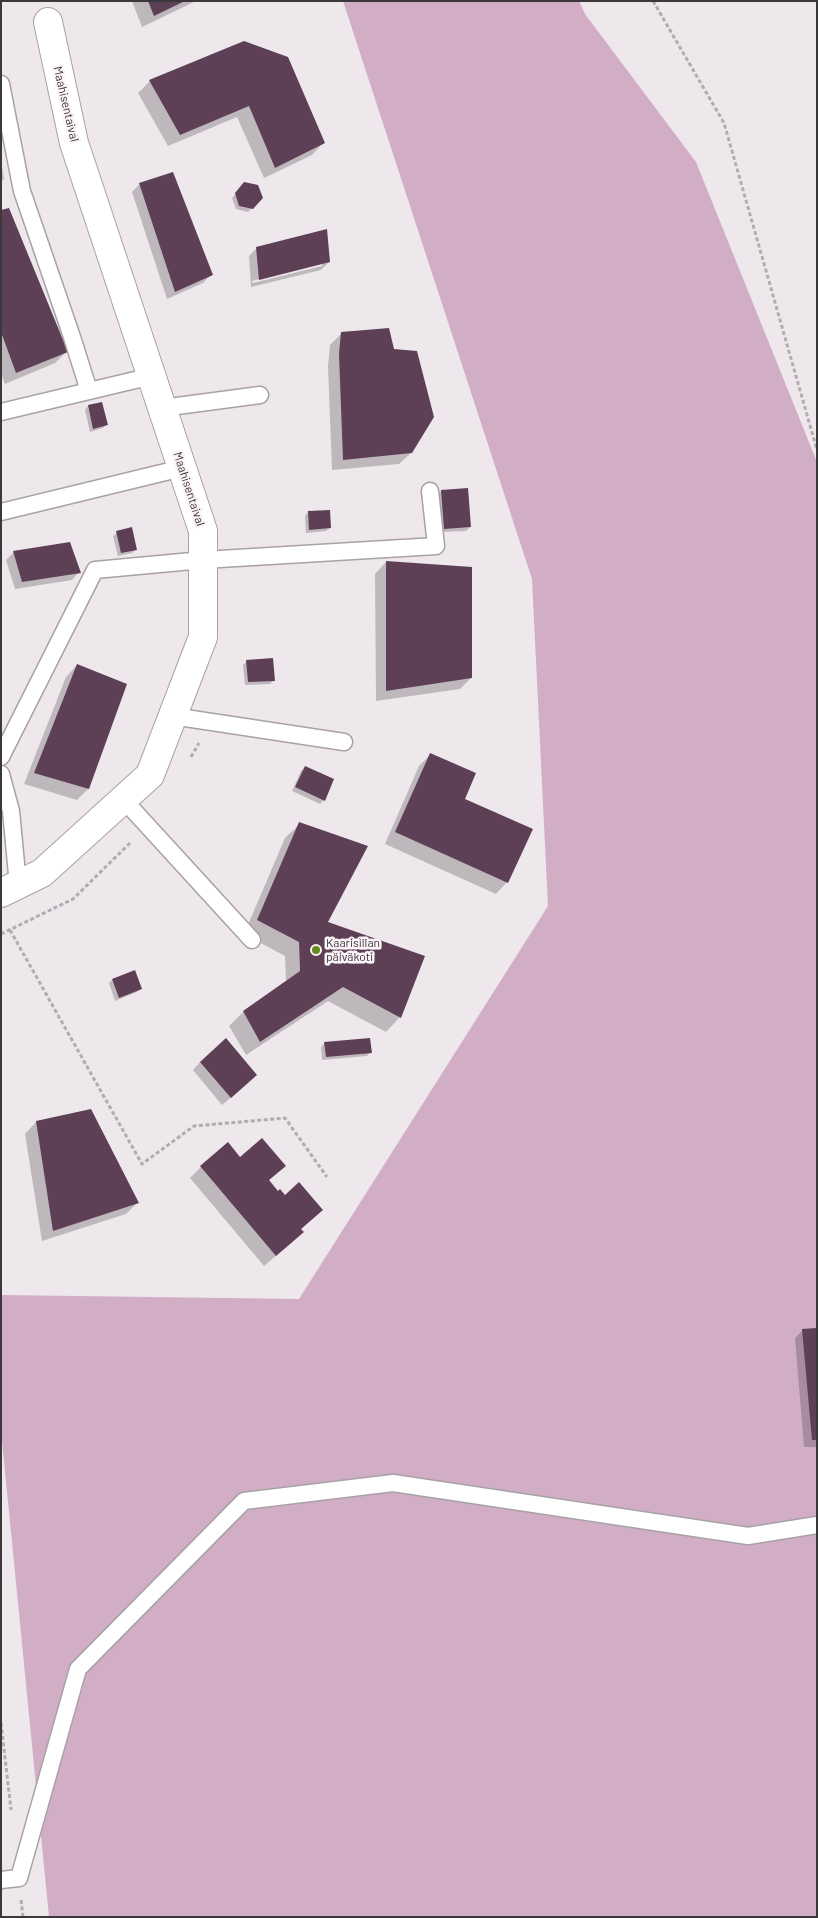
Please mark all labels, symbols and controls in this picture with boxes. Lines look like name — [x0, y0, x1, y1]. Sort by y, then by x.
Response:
street label: Maahisentaival — [50, 65, 82, 143]
street label: Maahisentaival — [170, 450, 208, 528]
place label: Kaarisillan päiväkoti — [326, 936, 380, 964]
marker: Kaarisillan päiväkoti — [310, 944, 322, 956]

